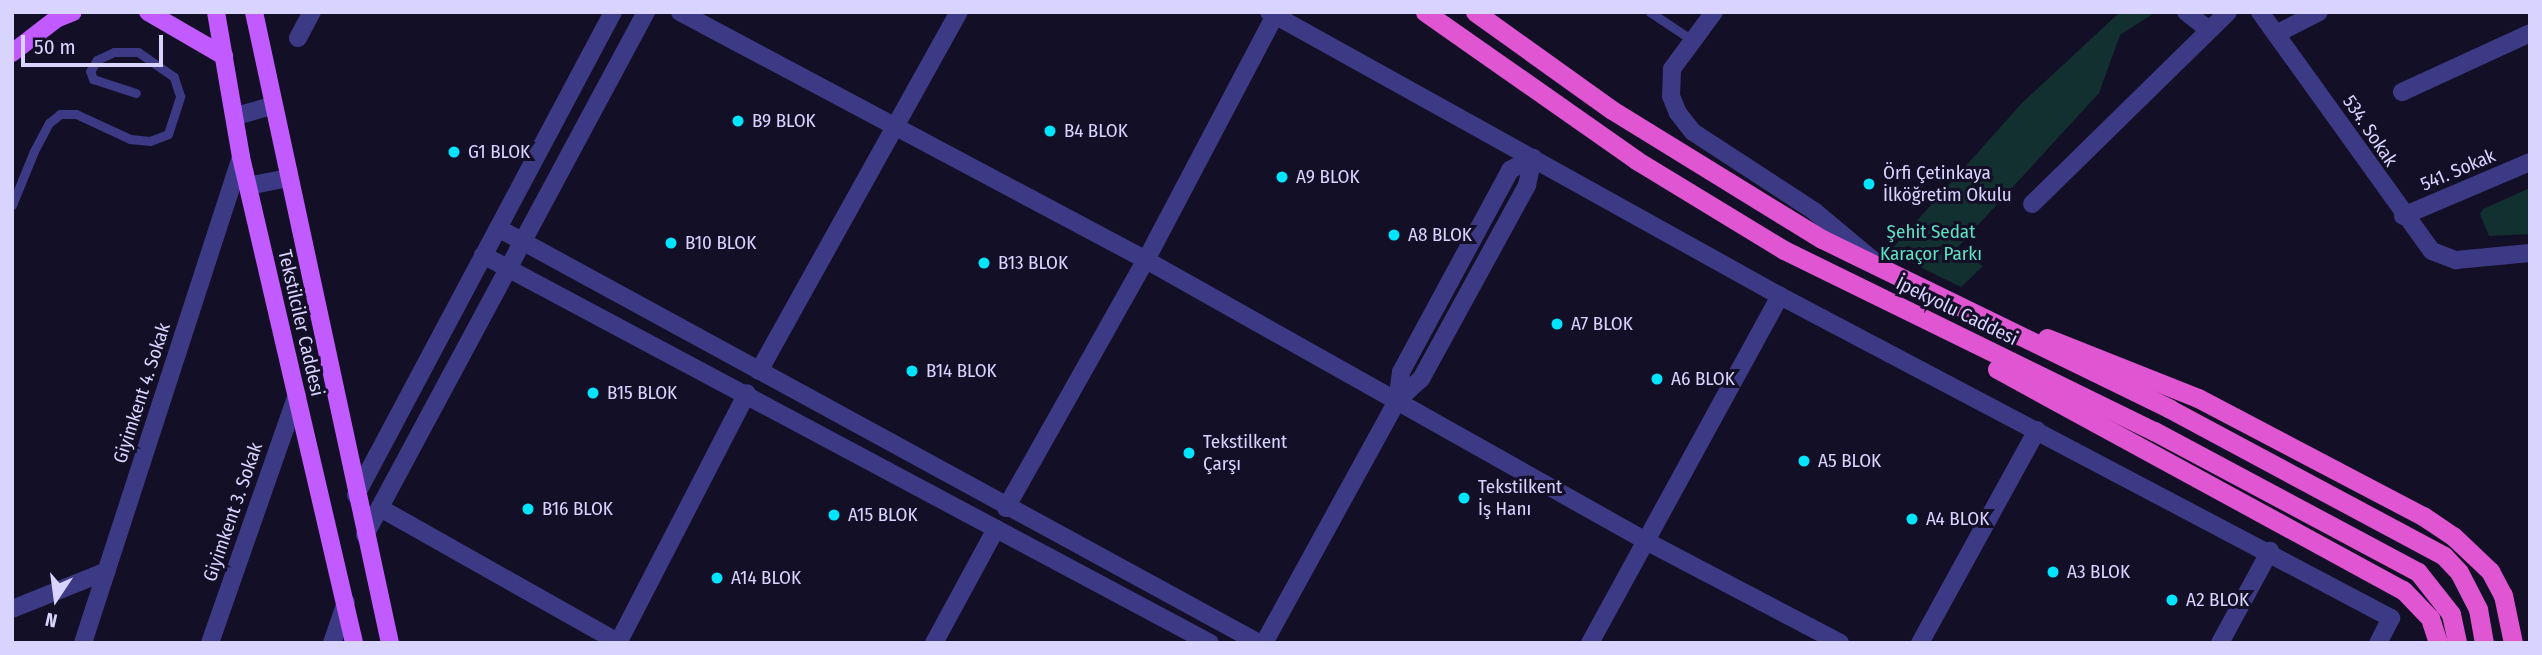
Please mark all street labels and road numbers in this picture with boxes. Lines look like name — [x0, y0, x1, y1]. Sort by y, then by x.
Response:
street label: 534. Sokak — [2338, 91, 2402, 171]
street label: 541. Sokak — [2417, 144, 2499, 196]
street label: Tekstilciler Caddesi — [273, 248, 329, 398]
street label: İpekyolu Caddesi — [1892, 272, 2022, 350]
street label: Giyimkent 4. Sokak — [109, 320, 175, 466]
street label: Giyimkent 3. Sokak — [199, 439, 267, 585]

